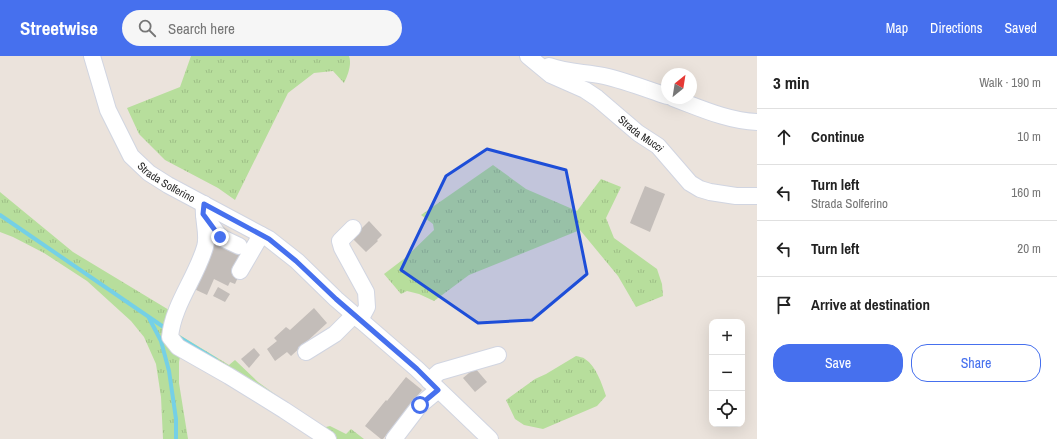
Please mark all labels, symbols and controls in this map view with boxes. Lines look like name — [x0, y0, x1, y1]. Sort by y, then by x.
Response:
search box — [122, 10, 402, 46]
text: Streetwise — [20, 15, 98, 41]
icon: search — [136, 17, 158, 39]
text: Search here — [168, 18, 235, 39]
text: Map — [886, 19, 908, 37]
text: Directions — [930, 19, 982, 37]
text: Saved — [1004, 19, 1037, 37]
north arrow — [661, 68, 697, 104]
text: 3 min — [773, 71, 809, 94]
text: Walk · 190 m — [979, 74, 1041, 91]
street label: Strada Mucci — [615, 112, 667, 155]
icon: ahead — [773, 126, 795, 148]
text: Continue — [811, 126, 864, 147]
text: 10 m — [1017, 128, 1041, 145]
street label: Strada Solferino — [135, 159, 198, 205]
text: Turn left — [811, 174, 859, 195]
icon: left — [773, 182, 795, 204]
text: 160 m — [1011, 184, 1041, 201]
text: Strada Solferino — [811, 195, 888, 212]
route end — [211, 228, 229, 246]
icon: left — [773, 238, 795, 260]
text: Turn left — [811, 238, 859, 259]
text: 20 m — [1017, 240, 1041, 257]
icon: arrive — [773, 294, 795, 316]
text: Arrive at destination — [811, 294, 930, 315]
map controls — [709, 319, 745, 427]
button: + — [709, 319, 745, 355]
button: Save — [773, 344, 903, 382]
button: Share — [911, 344, 1041, 382]
button: − — [709, 355, 745, 391]
button: locate — [709, 391, 745, 427]
route start — [411, 396, 429, 414]

